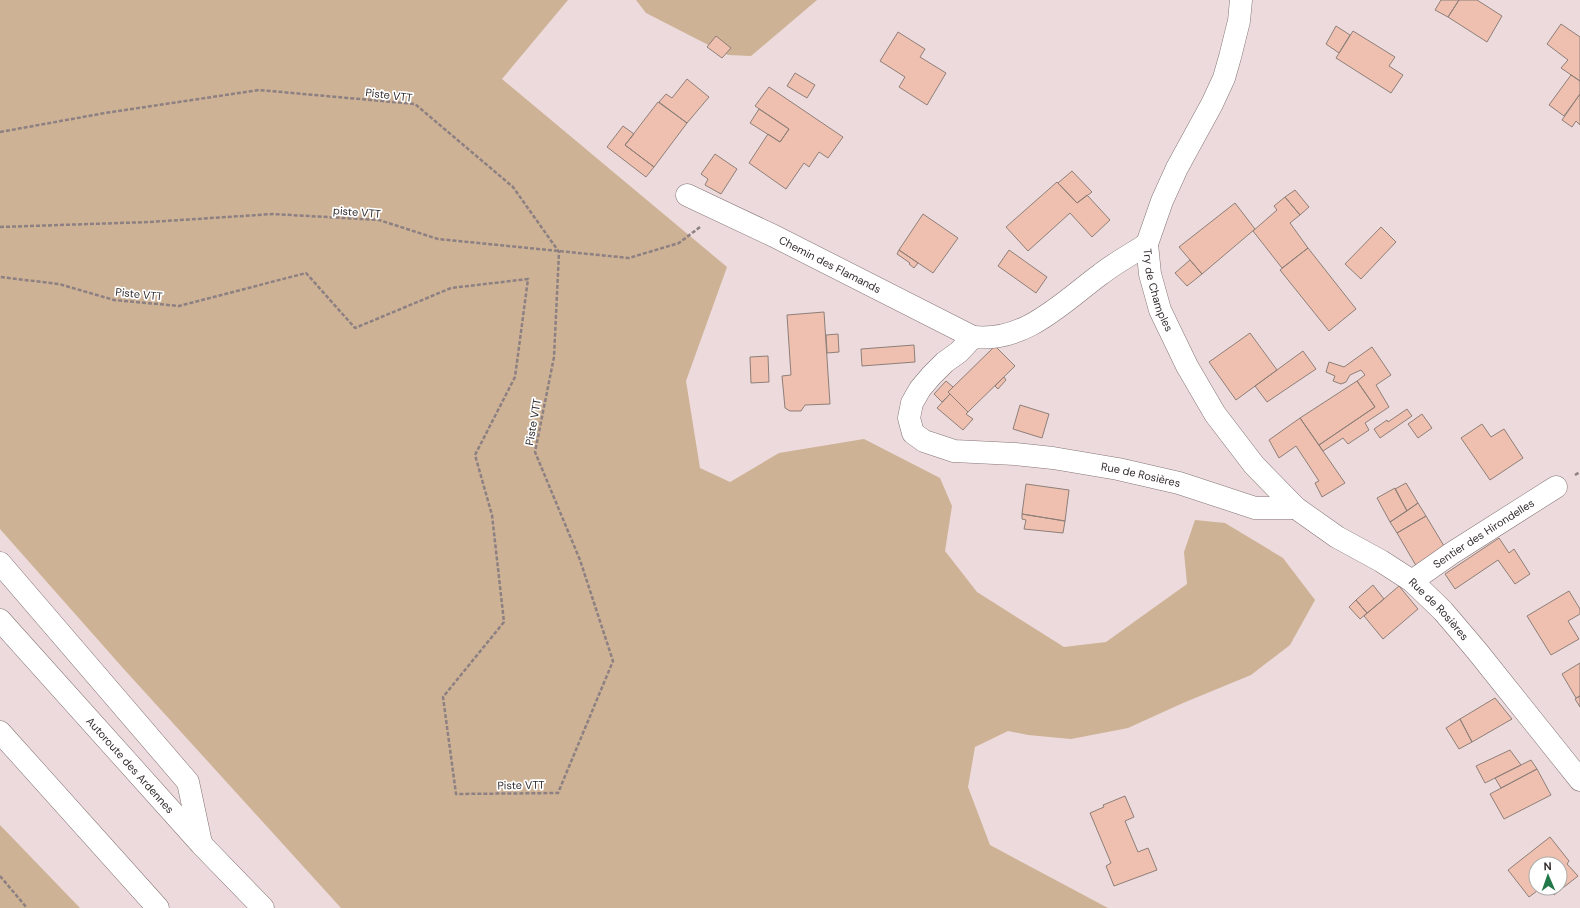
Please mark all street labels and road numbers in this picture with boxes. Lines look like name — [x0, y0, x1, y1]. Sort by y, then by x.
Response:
street label: Piste VTT — [365, 85, 413, 105]
street label: piste VTT — [333, 203, 381, 221]
street label: Chemin des Flamands — [777, 233, 883, 296]
street label: Try de Champles — [1140, 248, 1176, 334]
street label: Piste VTT — [115, 285, 163, 303]
street label: Piste VTT — [522, 397, 544, 447]
street label: Rue de Rosières — [1100, 459, 1182, 490]
street label: Sentier des Hirondelles — [1430, 496, 1537, 571]
street label: Rue de Rosières — [1406, 575, 1472, 643]
street label: Autoroute des Ardennes — [83, 714, 177, 816]
street label: Piste VTT — [497, 778, 545, 792]

